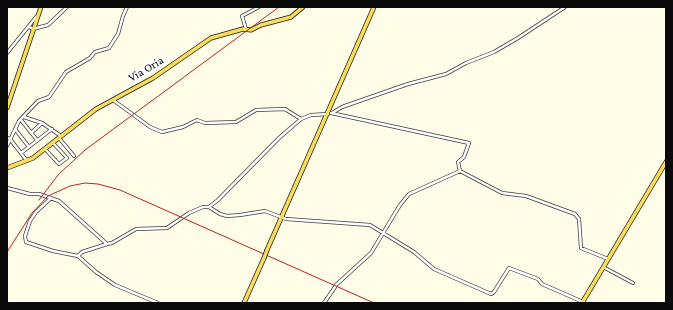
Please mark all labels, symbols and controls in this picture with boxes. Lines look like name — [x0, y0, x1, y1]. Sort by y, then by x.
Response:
street label: Via Oria — [126, 53, 166, 85]

